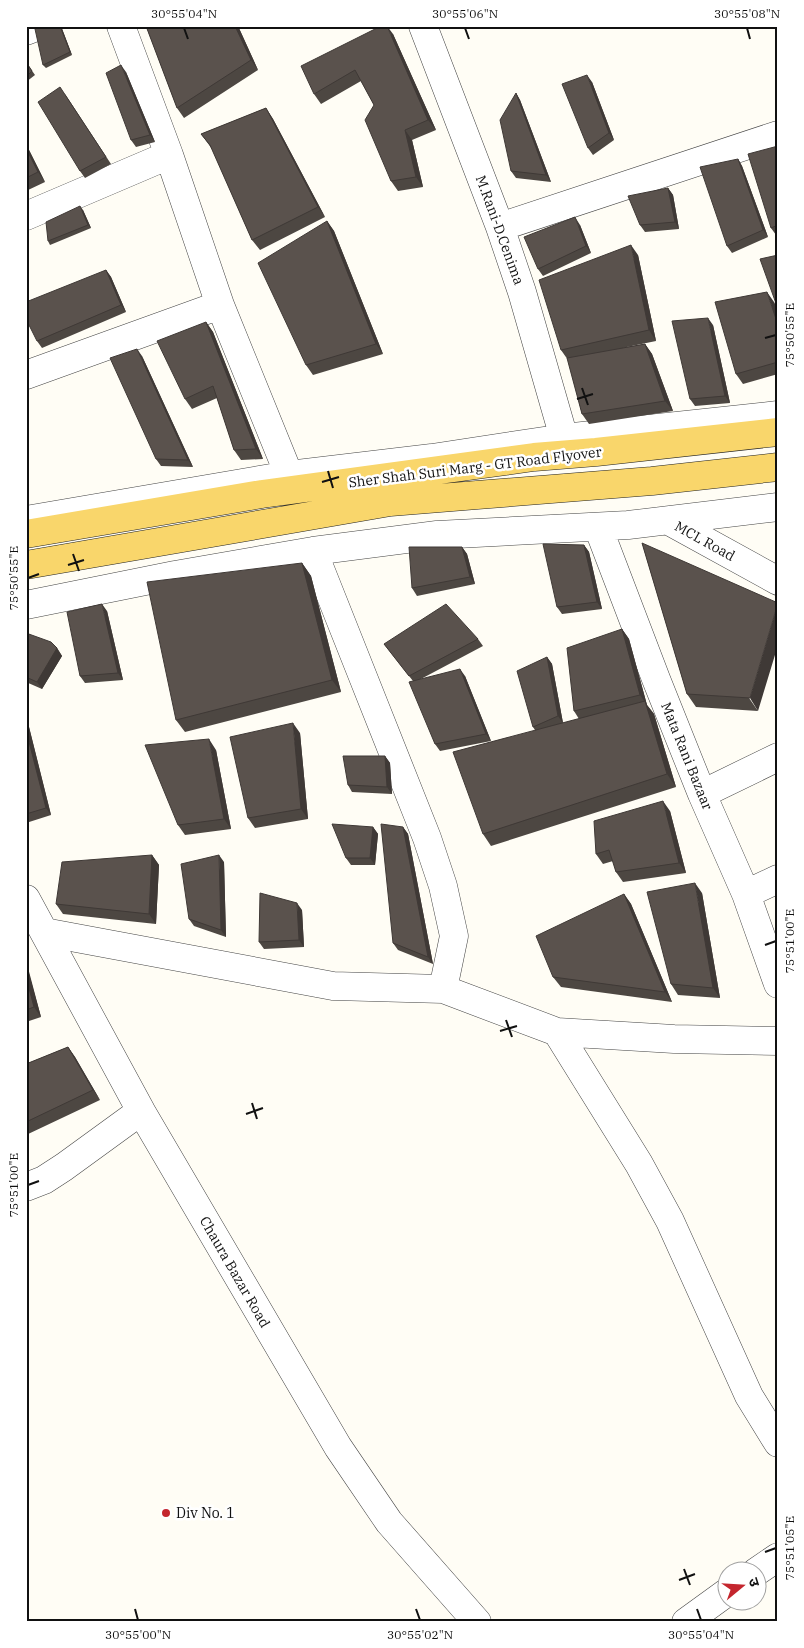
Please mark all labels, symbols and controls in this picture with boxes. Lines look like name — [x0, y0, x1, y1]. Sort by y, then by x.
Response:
text: 30°55'04"N — [151, 6, 217, 21]
text: 30°55'06"N — [432, 6, 498, 21]
text: 30°55'08"N — [714, 6, 780, 21]
street label: M.Rani-D.Cenima — [472, 173, 528, 288]
text: 75°50'55"E — [782, 303, 797, 367]
street label: Sher Shah Suri Marg - GT Road Flyover — [347, 442, 603, 491]
street label: MCL Road — [672, 517, 739, 565]
text: 75°50'55"E — [6, 546, 21, 610]
street label: Mata Rani Bazaar — [657, 699, 717, 813]
text: 75°51'00"E — [782, 909, 797, 973]
text: 75°51'00"E — [6, 1153, 21, 1217]
street label: Chaura Bazar Road — [196, 1213, 274, 1331]
place label: Div No. 1 — [176, 1504, 235, 1522]
marker: Div No. 1 — [160, 1507, 172, 1519]
text: 75°51'05"E — [782, 1516, 797, 1580]
north arrow — [716, 1560, 766, 1610]
text: उ — [745, 1575, 764, 1589]
text: 30°55'00"N — [105, 1627, 171, 1642]
text: 30°55'02"N — [387, 1627, 453, 1642]
text: 30°55'04"N — [668, 1627, 734, 1642]

